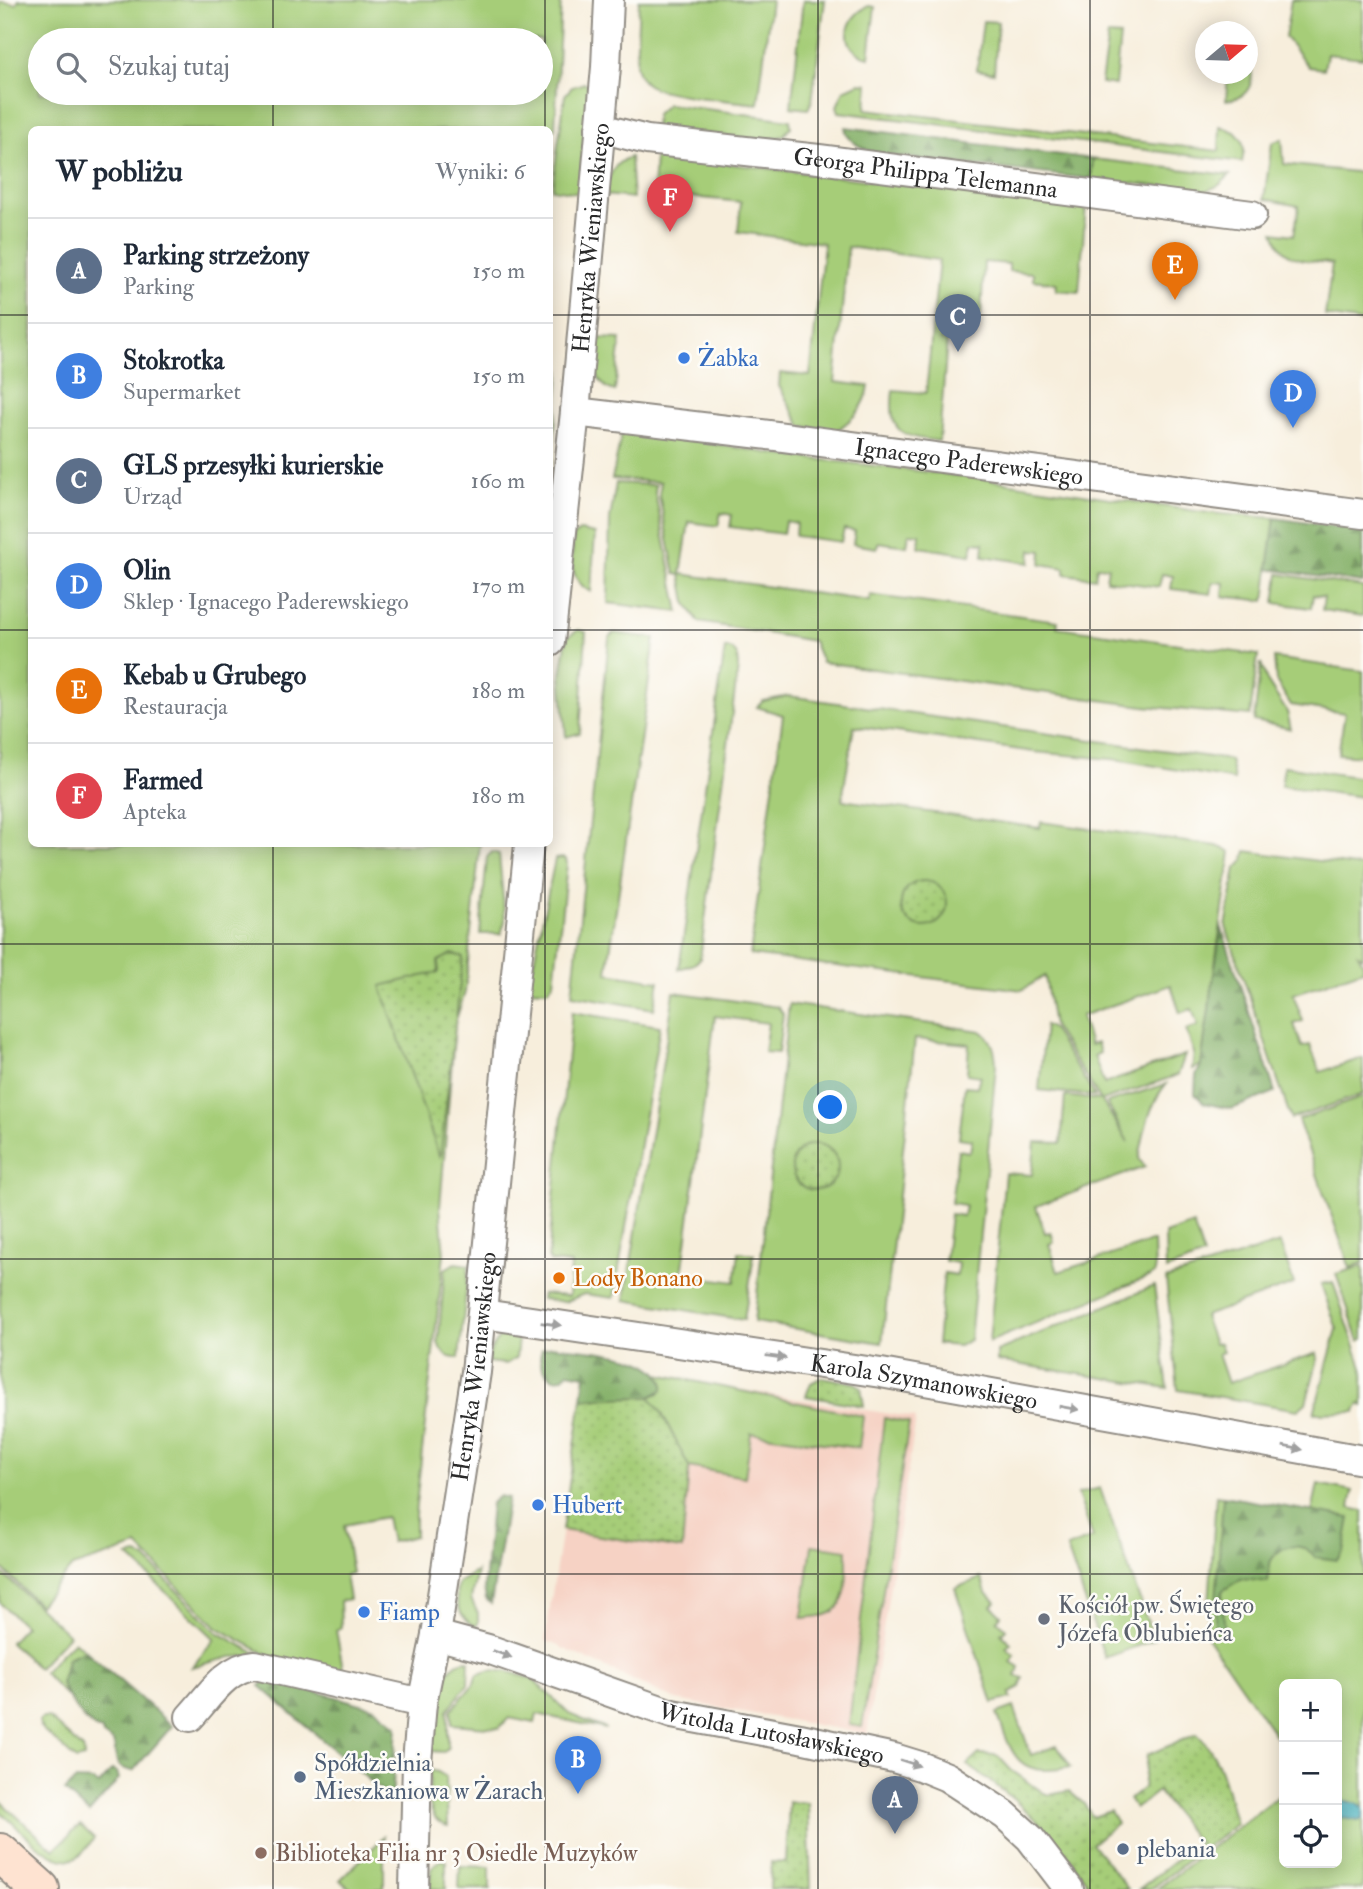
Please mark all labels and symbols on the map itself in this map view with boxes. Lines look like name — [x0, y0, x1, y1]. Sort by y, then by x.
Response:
north arrow — [1195, 21, 1258, 84]
street label: Henryka Wieniawskiego — [565, 122, 617, 354]
street label: Georga Philippa Telemanna — [792, 141, 1061, 206]
pin: F — [647, 174, 693, 232]
pin: E — [1152, 242, 1198, 300]
pin: C — [935, 294, 981, 352]
place label: Żabka — [698, 342, 760, 374]
marker: Żabka — [676, 350, 692, 366]
pin: D — [1270, 370, 1316, 428]
street label: Ignacego Paderewskiego — [853, 432, 1085, 493]
your location — [813, 1090, 847, 1124]
street label: Henryka Wieniawskiego — [445, 1250, 504, 1483]
place label: Lody Bonano — [573, 1263, 703, 1294]
marker: Lody Bonano — [551, 1270, 567, 1286]
one-way arrow — [540, 1319, 562, 1330]
street label: Karola Szymanowskiego — [808, 1348, 1040, 1417]
one-way arrow — [765, 1352, 787, 1363]
one-way arrow — [1058, 1403, 1080, 1414]
one-way arrow — [1282, 1443, 1304, 1454]
place label: Hubert — [552, 1490, 623, 1521]
marker: Hubert — [530, 1497, 546, 1513]
place label: Kościół pw. Świętego Józefa Oblubieńca — [1057, 1589, 1254, 1649]
place label: Fiamp — [378, 1597, 440, 1628]
marker: Fiamp — [356, 1604, 372, 1620]
marker: Kościół pw. Świętego Józefa Oblubieńca — [1036, 1611, 1052, 1627]
one-way arrow — [491, 1649, 512, 1660]
street label: Witolda Lutosławskiego — [653, 1695, 887, 1771]
pin: B — [555, 1736, 601, 1794]
place label: Spółdzielnia Mieszkaniowa w Żarach — [314, 1748, 543, 1807]
one-way arrow — [899, 1758, 920, 1768]
marker: Spółdzielnia Mieszkaniowa w Żarach — [292, 1769, 308, 1785]
pin: A — [872, 1776, 918, 1834]
place label: plebania — [1136, 1834, 1216, 1865]
place label: Biblioteka Filia nr 3 Osiedle Muzyków — [275, 1838, 639, 1869]
marker: plebania — [1115, 1841, 1131, 1857]
marker: Biblioteka Filia nr 3 Osiedle Muzyków — [253, 1845, 269, 1861]

